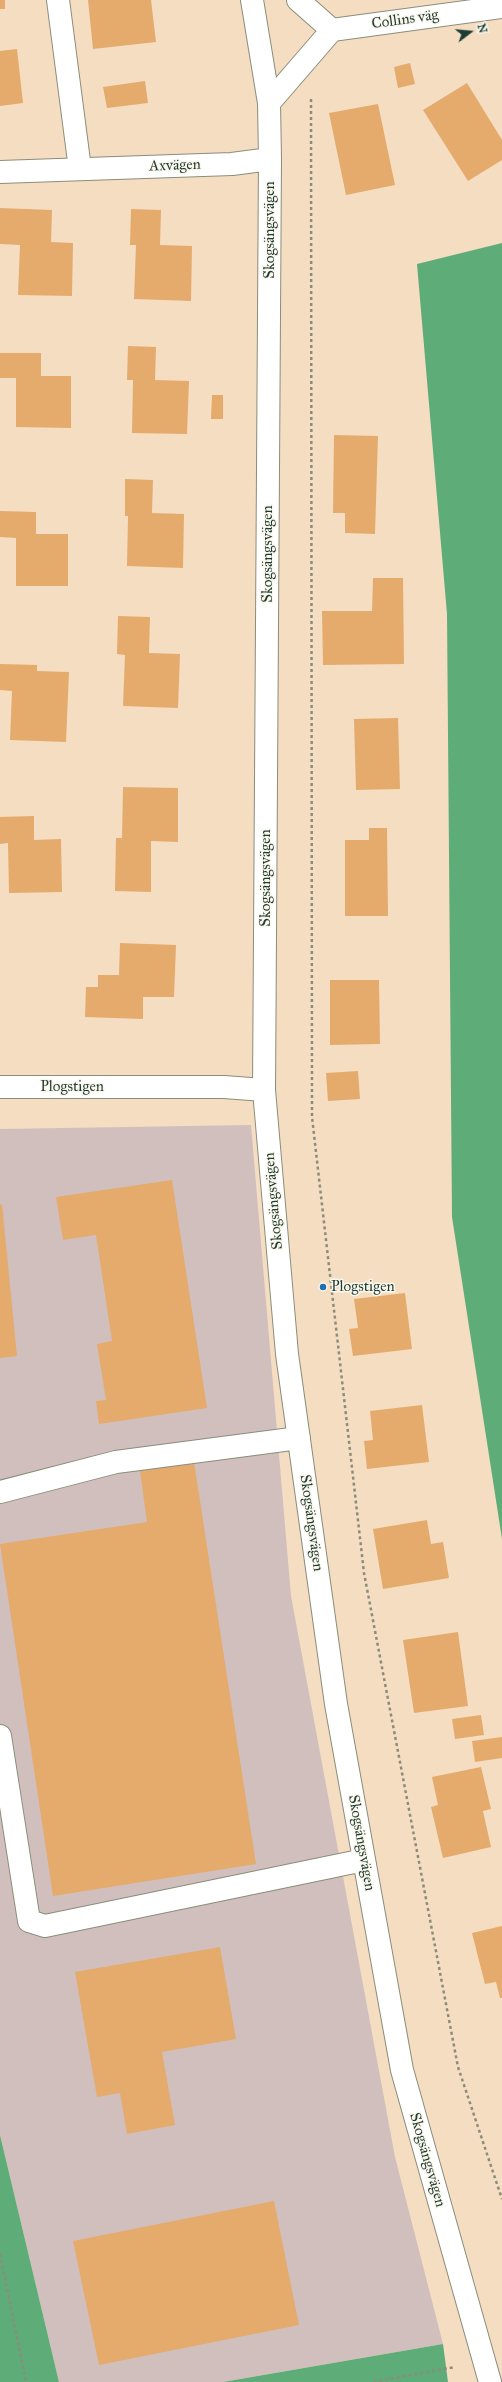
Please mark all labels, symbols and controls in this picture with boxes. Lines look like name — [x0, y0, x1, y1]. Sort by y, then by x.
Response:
street label: Collins väg — [370, 6, 440, 34]
north arrow — [450, 12, 490, 52]
text: N — [474, 22, 490, 35]
street label: Axvägen — [149, 156, 201, 176]
street label: Skogsängsvägen — [261, 181, 279, 279]
street label: Skogsängsvägen — [259, 505, 277, 603]
street label: Skogsängsvägen — [257, 829, 275, 927]
street label: Plogstigen — [40, 1078, 104, 1096]
street label: Skogsängsvägen — [261, 1152, 287, 1250]
place label: Plogstigen — [331, 1278, 395, 1296]
marker: Plogstigen — [318, 1282, 328, 1292]
street label: Skogsängsvägen — [295, 1474, 327, 1572]
street label: Skogsängsvägen — [344, 1793, 378, 1893]
street label: Skogsängsvägen — [405, 2111, 449, 2209]

